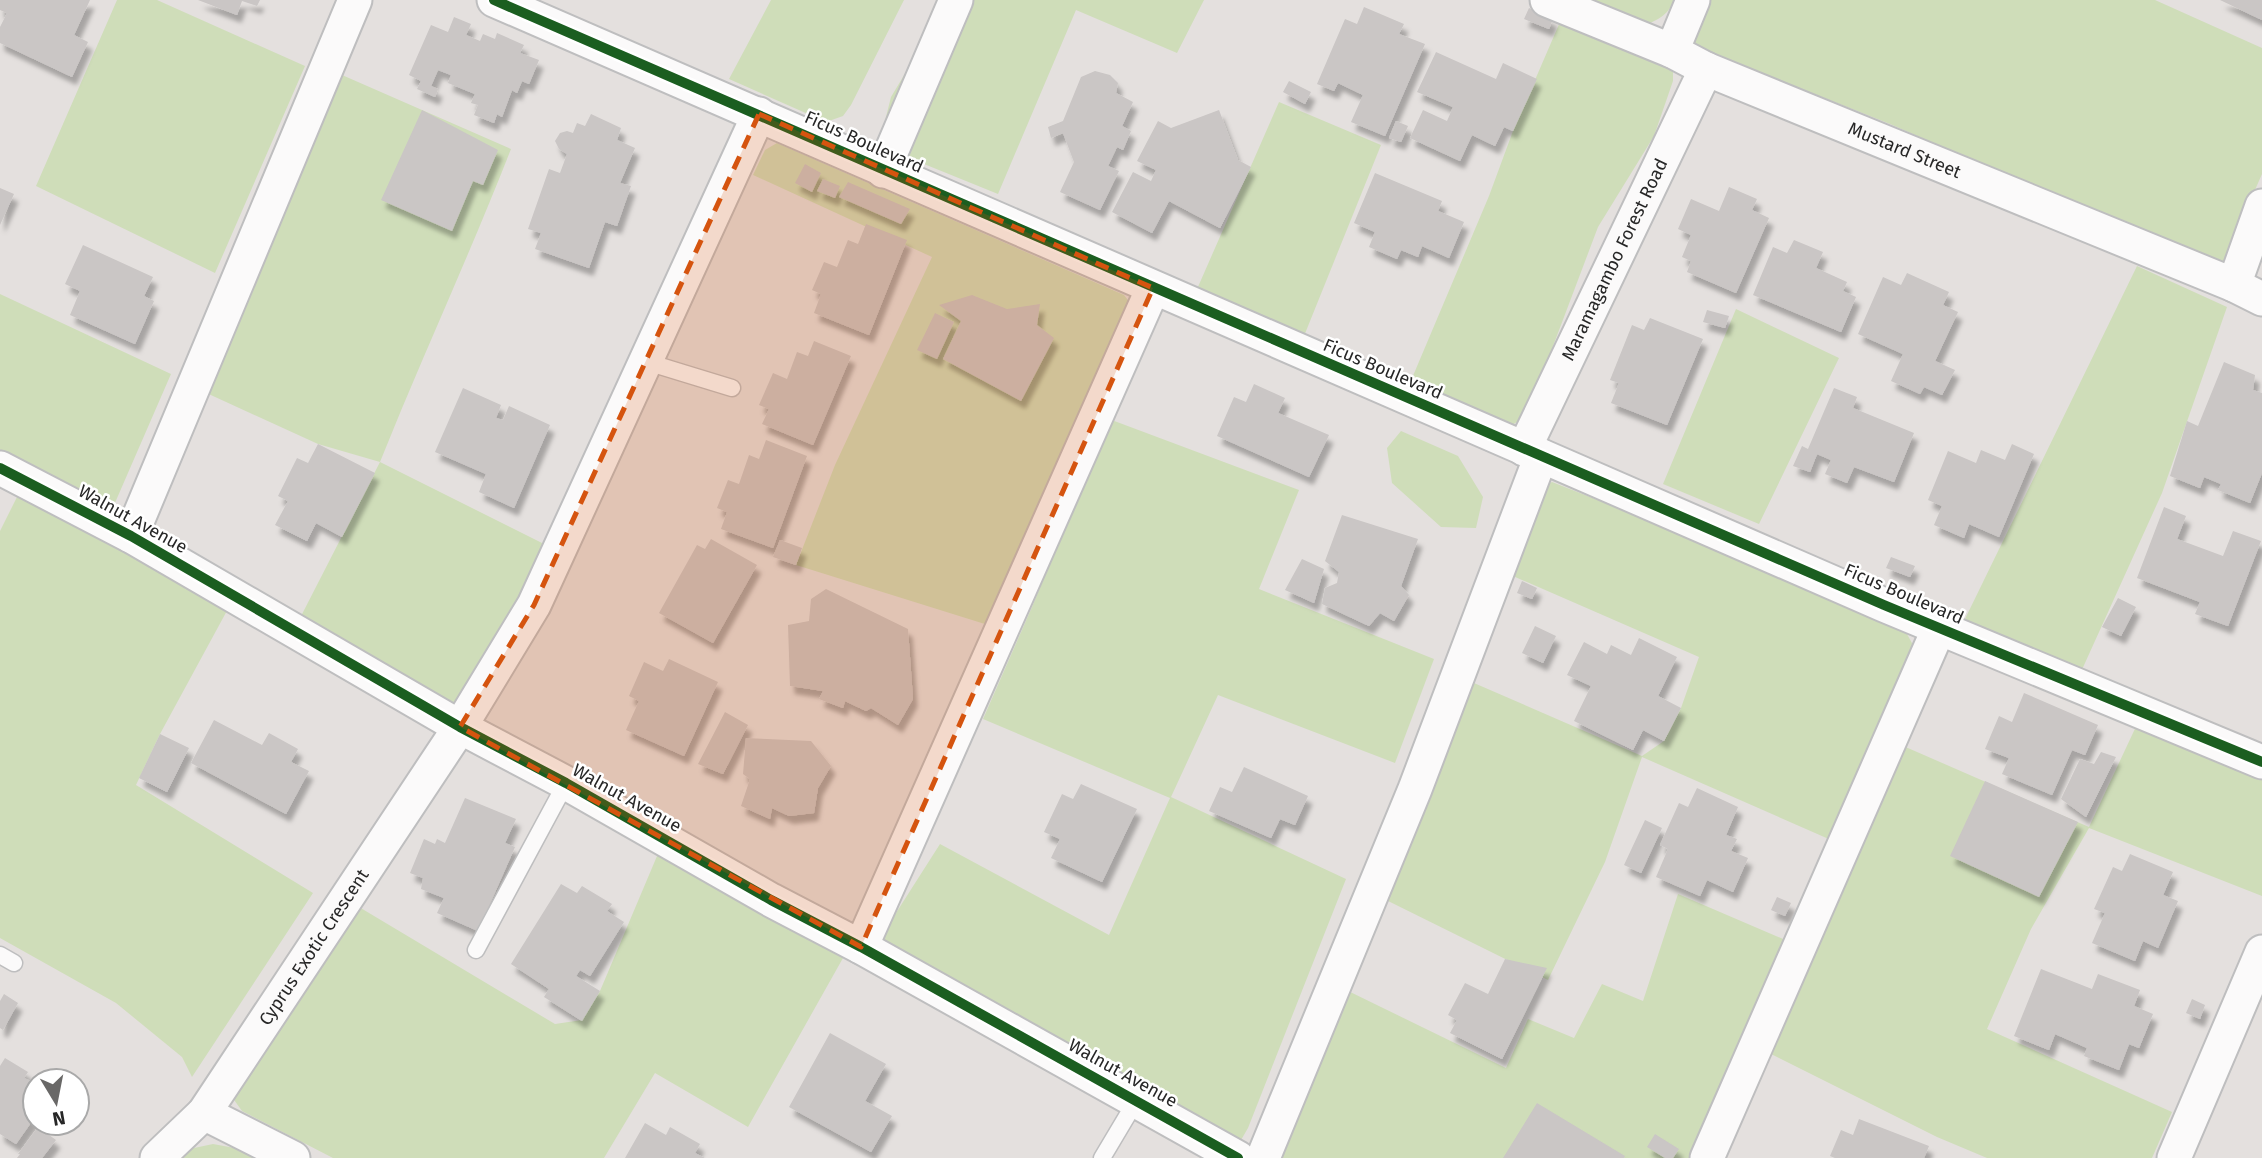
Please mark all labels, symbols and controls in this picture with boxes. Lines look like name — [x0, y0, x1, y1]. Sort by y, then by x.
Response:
street label: Ficus Boulevard — [801, 106, 927, 178]
street label: Mustard Street — [1845, 117, 1965, 183]
street label: Maramagambo Forest Road — [1557, 155, 1672, 364]
street label: Ficus Boulevard — [1320, 334, 1446, 404]
street label: Walnut Avenue — [75, 480, 191, 558]
street label: Ficus Boulevard — [1841, 559, 1967, 629]
street label: Walnut Avenue — [569, 759, 685, 837]
street label: Cyprus Exotic Crescent — [254, 865, 374, 1029]
street label: Walnut Avenue — [1065, 1034, 1181, 1112]
north arrow — [21, 1067, 91, 1137]
text: N — [51, 1106, 67, 1131]

